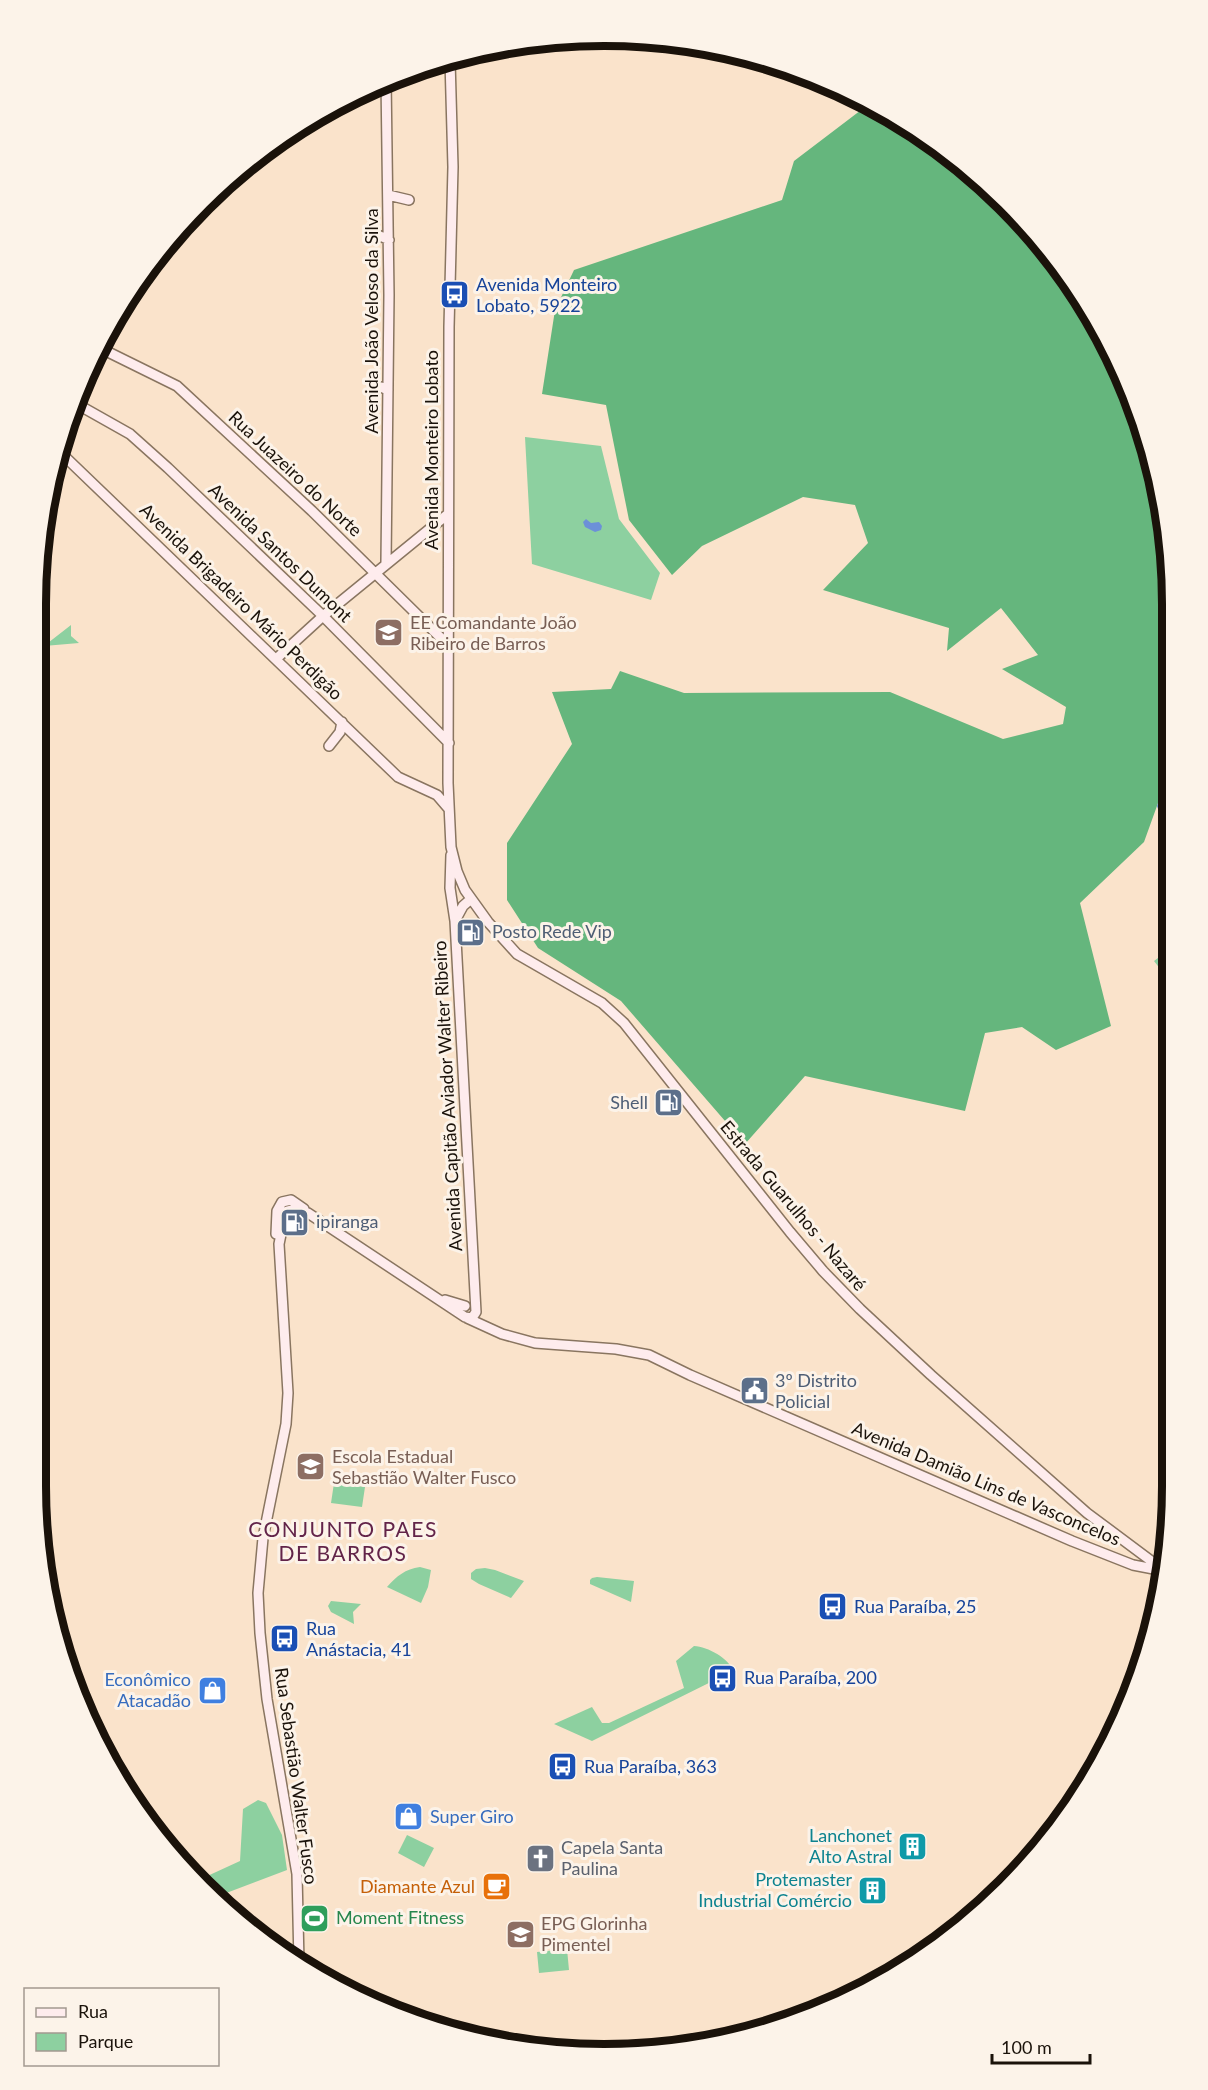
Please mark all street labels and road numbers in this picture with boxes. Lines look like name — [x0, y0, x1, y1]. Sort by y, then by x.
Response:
street label: Avenida João Veloso da Silva — [360, 208, 382, 434]
street label: Avenida Monteiro Lobato — [420, 350, 442, 550]
street label: Rua Juazeiro do Norte — [225, 406, 367, 541]
street label: Avenida Santos Dumont — [205, 478, 357, 627]
street label: Avenida Brigadeiro Mário Perdigão — [136, 498, 348, 704]
street label: Avenida Capitão Aviador Walter Ribeiro — [428, 940, 466, 1252]
street label: Estrada Guarulhos - Nazaré — [716, 1116, 871, 1295]
street label: Avenida Damião Lins de Vasconcelos — [849, 1416, 1124, 1550]
street label: Rua Sebastião Walter Fusco — [271, 1666, 323, 1886]

